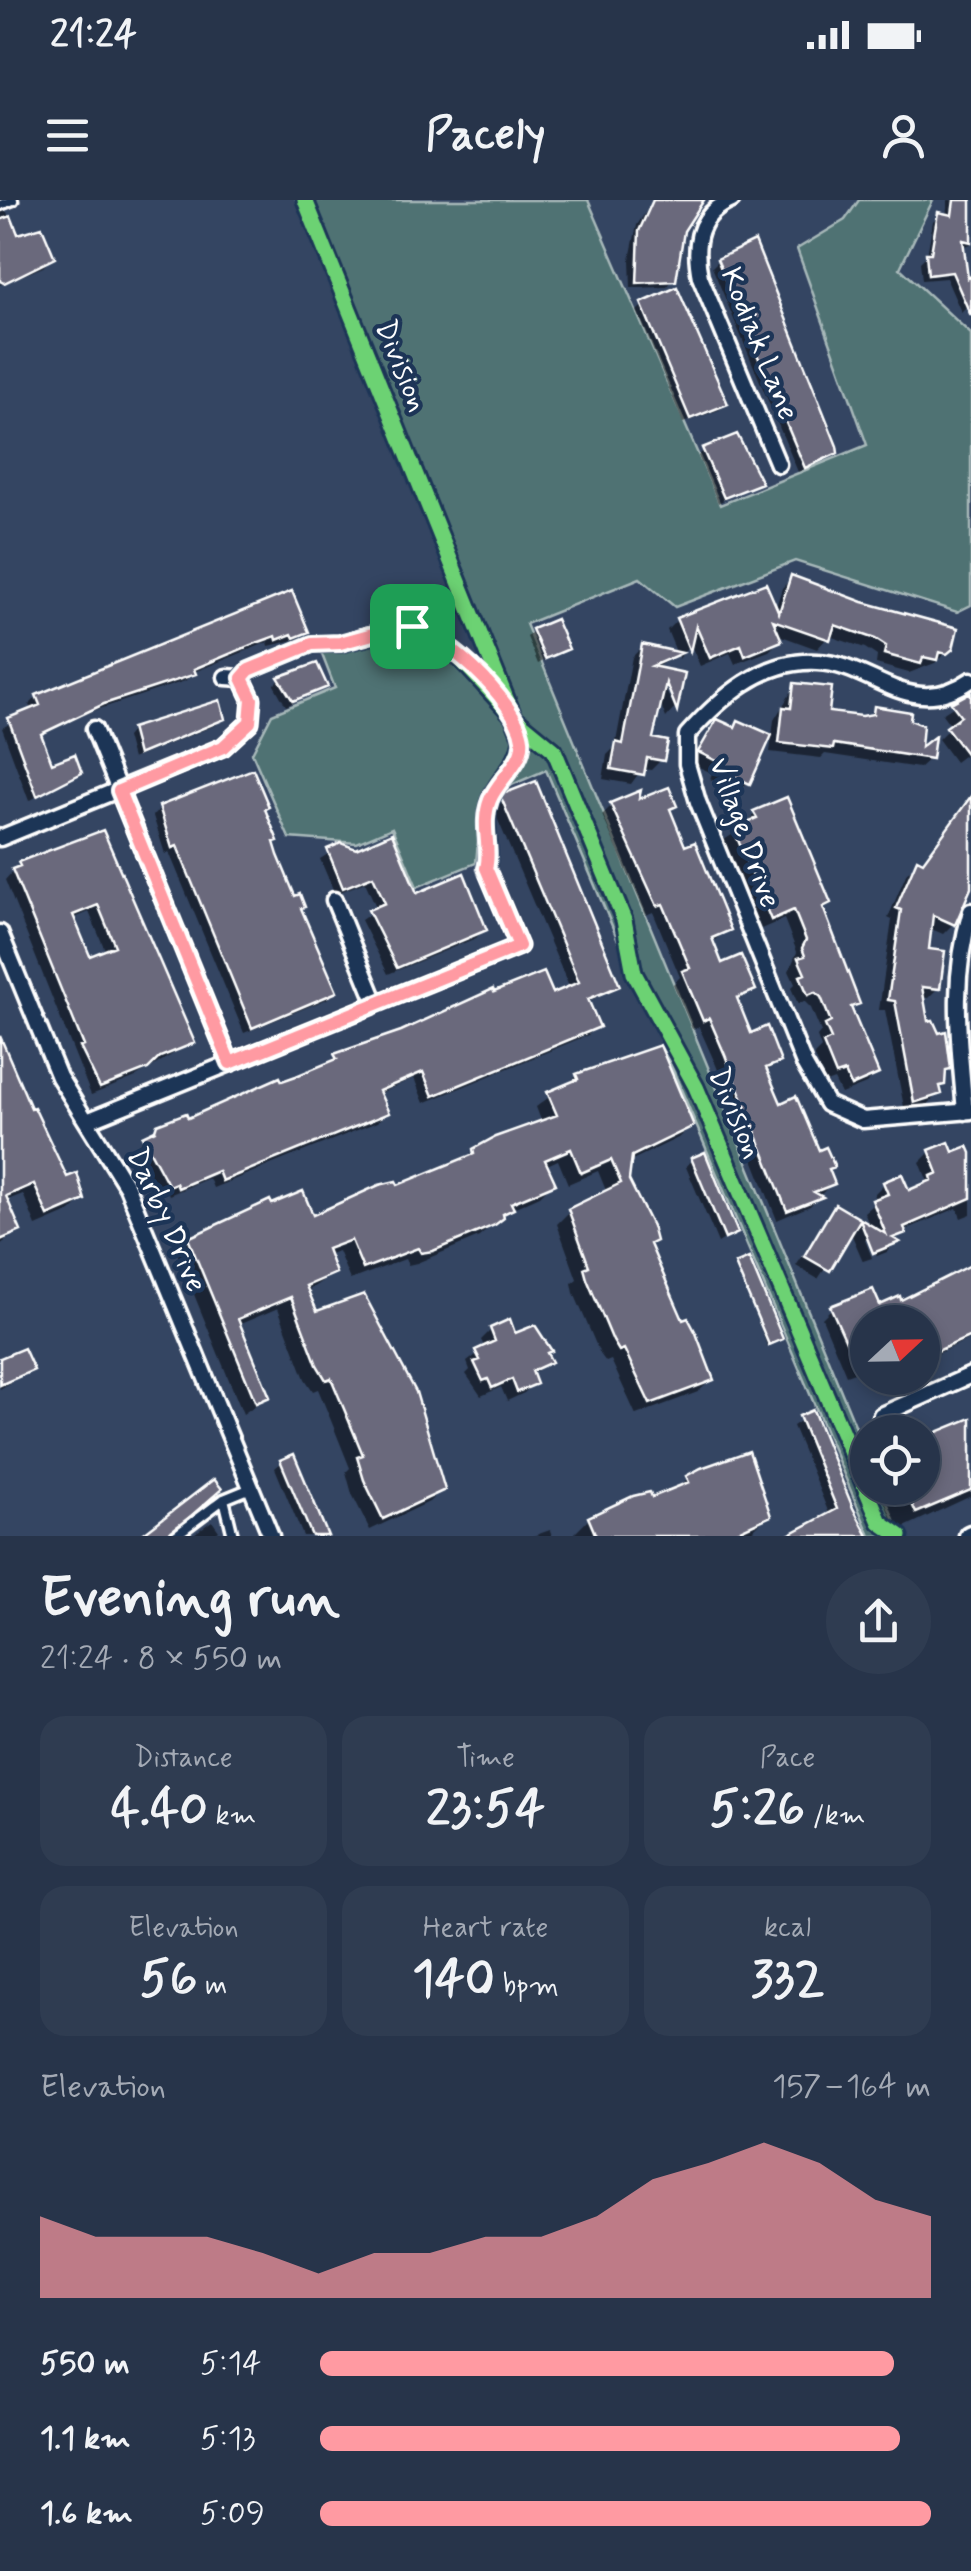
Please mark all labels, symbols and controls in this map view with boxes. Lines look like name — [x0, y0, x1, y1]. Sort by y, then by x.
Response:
text: 21:24 — [50, 11, 137, 60]
text: Pacely — [426, 106, 545, 165]
icon: menu — [40, 108, 95, 163]
icon: person — [876, 108, 931, 163]
street label: Kodiak Lane — [711, 262, 807, 426]
street label: Division — [365, 314, 437, 418]
pin — [370, 584, 455, 669]
icon: arrive — [385, 599, 440, 654]
street label: Village Drive — [699, 752, 789, 914]
street label: Division — [698, 1061, 772, 1165]
street label: Darby Drive — [117, 1141, 215, 1299]
north arrow — [850, 1305, 940, 1395]
map controls — [850, 1305, 940, 1505]
button: locate — [850, 1415, 940, 1505]
text: Evening run — [40, 1564, 340, 1636]
button: share — [826, 1569, 931, 1674]
text: 21:24 · 8 × 550 m — [40, 1638, 282, 1680]
text: Distance — [134, 1740, 233, 1777]
text: Time — [456, 1740, 515, 1777]
text: Pace — [760, 1740, 815, 1777]
text: 4.40 — [111, 1777, 208, 1843]
text: 23:54 — [426, 1777, 545, 1843]
text: 5:26 — [709, 1777, 805, 1843]
text: km — [208, 1798, 256, 1835]
text: /km — [805, 1798, 866, 1835]
text: Elevation — [128, 1910, 239, 1947]
text: Heart rate — [423, 1910, 548, 1947]
text: kcal — [764, 1910, 811, 1947]
text: 56 — [140, 1947, 197, 2013]
text: 140 — [412, 1947, 495, 2013]
text: 332 — [751, 1947, 824, 2013]
text: m — [197, 1968, 227, 2005]
text: bpm — [495, 1968, 559, 2005]
text: Elevation — [40, 2066, 166, 2108]
text: 157–164 m — [772, 2066, 931, 2108]
text: 550 m — [40, 2343, 130, 2385]
text: 5:14 — [200, 2343, 261, 2385]
text: 1.1 km — [40, 2418, 131, 2460]
text: 5:13 — [200, 2418, 256, 2460]
text: 1.6 km — [40, 2493, 133, 2535]
text: 5:09 — [200, 2493, 265, 2535]

